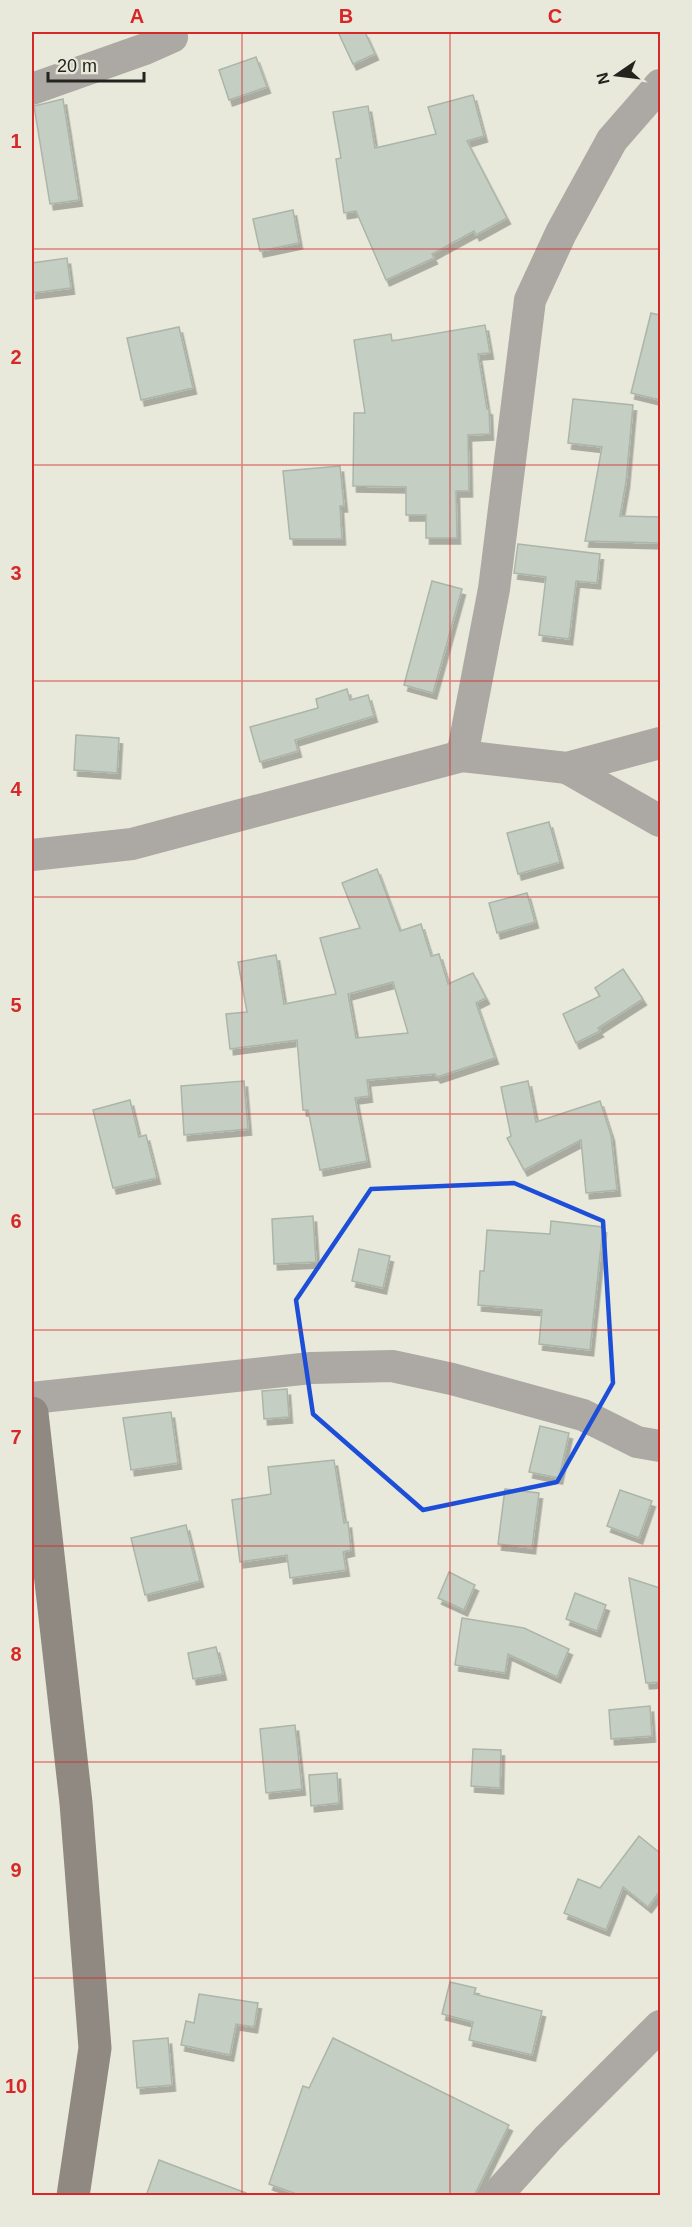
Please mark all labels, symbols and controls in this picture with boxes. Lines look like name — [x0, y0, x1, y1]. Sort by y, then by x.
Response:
text: A — [130, 5, 144, 27]
text: B — [339, 5, 353, 27]
text: C — [548, 5, 562, 27]
scale bar — [48, 45, 144, 83]
north arrow — [587, 45, 647, 105]
text: 20 m — [57, 56, 97, 76]
text: N — [593, 71, 613, 86]
text: 1 — [10, 130, 22, 152]
text: 2 — [10, 346, 22, 368]
text: 3 — [10, 562, 22, 584]
text: 4 — [10, 778, 22, 800]
text: 5 — [10, 994, 22, 1016]
text: 6 — [10, 1210, 22, 1232]
text: 7 — [10, 1426, 22, 1448]
text: 8 — [10, 1643, 22, 1665]
text: 9 — [10, 1859, 22, 1881]
text: 10 — [5, 2075, 27, 2097]

